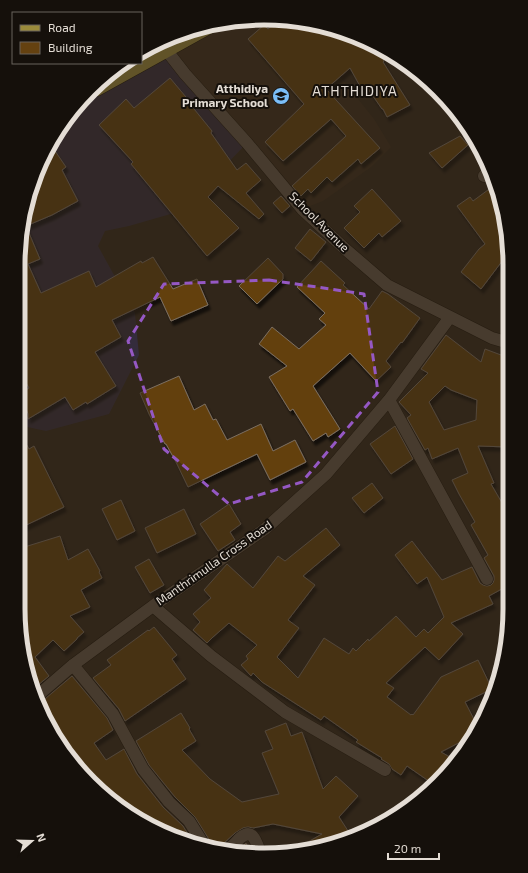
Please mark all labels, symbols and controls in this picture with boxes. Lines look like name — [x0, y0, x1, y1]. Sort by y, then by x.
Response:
legend — [12, 12, 142, 64]
text: Road — [48, 20, 76, 34]
text: Building — [48, 40, 93, 54]
place label: Atthidiya Primary School — [182, 81, 268, 110]
district label: ATHTHIDIYA — [312, 82, 398, 99]
school or university icon: Atthidiya Primary School — [271, 86, 291, 106]
street label: School Avenue — [287, 188, 353, 254]
street label: Manthrimulla Cross Road — [153, 517, 274, 607]
north arrow — [12, 821, 52, 861]
text: N — [34, 831, 49, 843]
scale bar — [388, 835, 439, 861]
text: 20 m — [394, 841, 421, 855]

